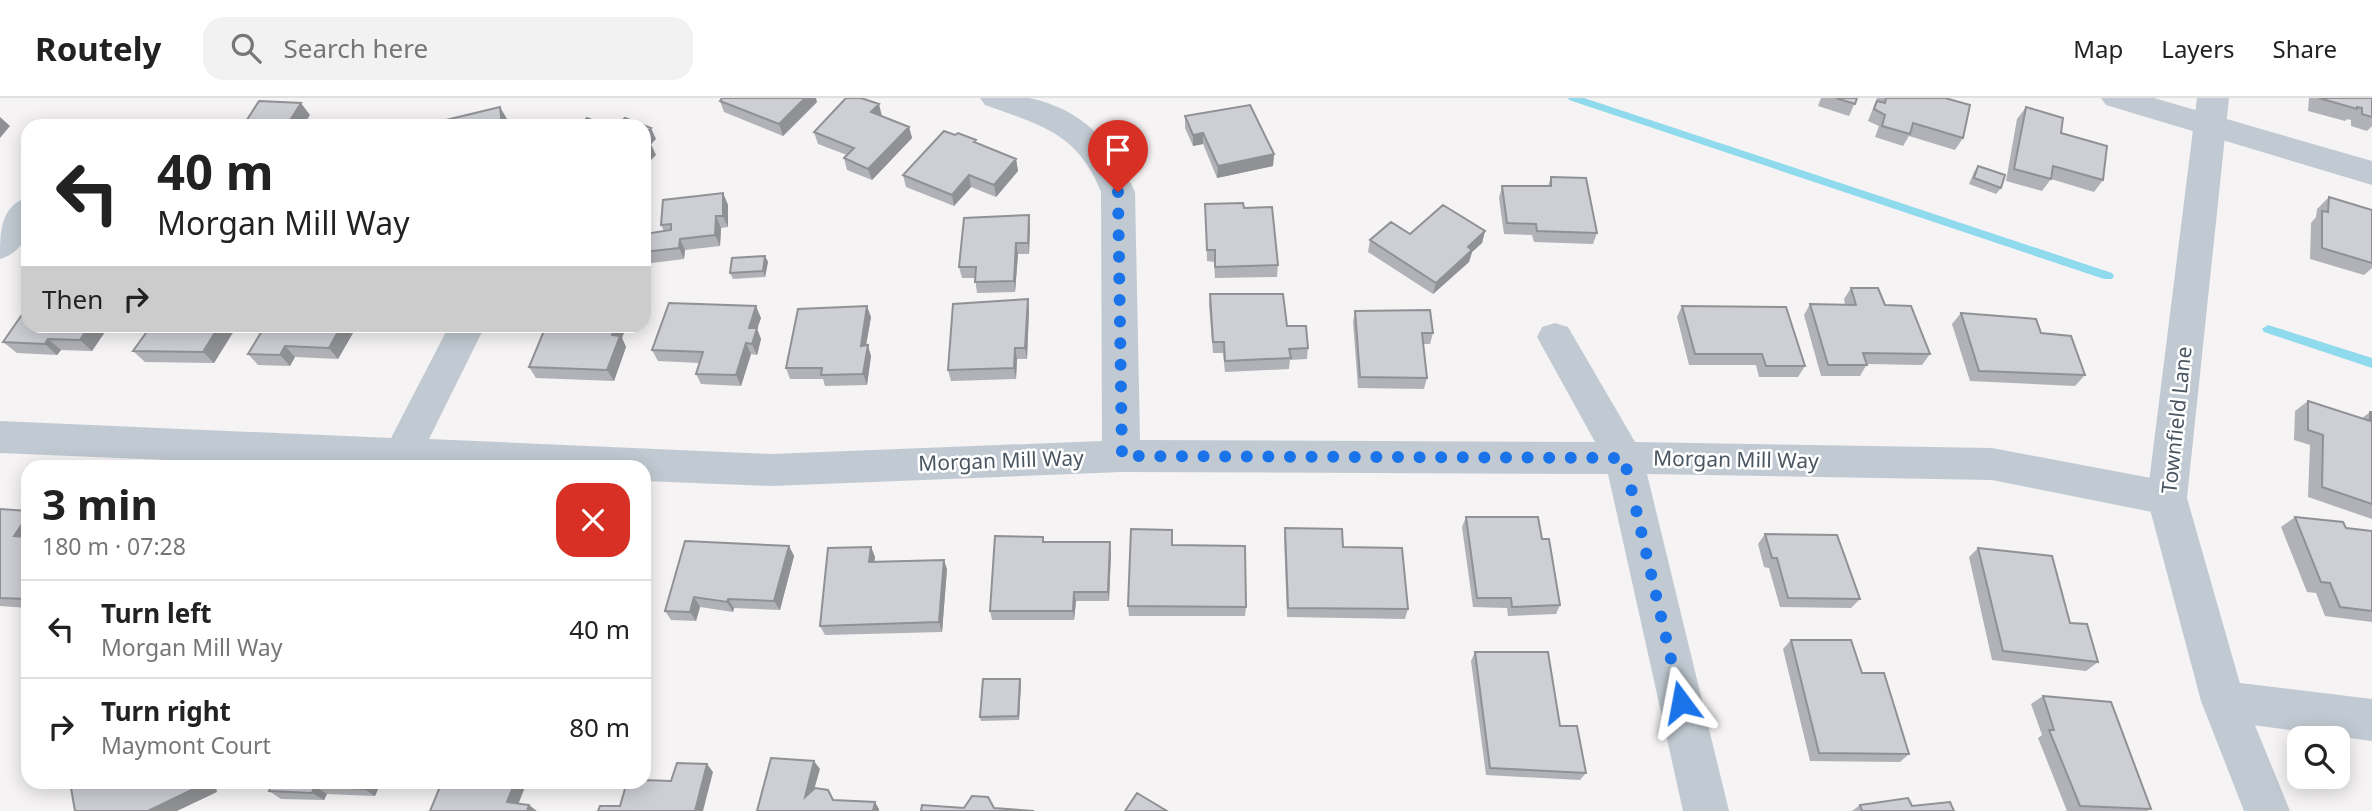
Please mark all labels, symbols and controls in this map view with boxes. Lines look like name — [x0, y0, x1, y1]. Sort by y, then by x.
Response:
search box — [203, 17, 693, 80]
text: Routely — [35, 26, 161, 71]
icon: search — [227, 29, 265, 67]
text: Search here — [283, 30, 428, 66]
text: Map — [2073, 32, 2123, 65]
text: Layers — [2161, 32, 2235, 65]
text: Share — [2273, 32, 2337, 65]
pin — [1088, 120, 1148, 192]
icon: arrive — [1099, 131, 1137, 169]
text: 40 m — [157, 138, 274, 204]
icon: left — [42, 147, 133, 238]
text: Morgan Mill Way — [157, 201, 410, 244]
icon: right — [117, 280, 155, 318]
text: Then — [42, 281, 103, 317]
street label: Townfield Lane — [2154, 345, 2198, 495]
street label: Morgan Mill Way — [918, 443, 1085, 477]
street label: Morgan Mill Way — [1653, 444, 1819, 474]
text: 3 min — [42, 475, 158, 532]
button: close — [556, 483, 630, 557]
text: 180 m · 07:28 — [42, 530, 186, 562]
text: Turn left — [101, 595, 212, 631]
icon: left — [42, 610, 80, 648]
text: 40 m — [569, 611, 630, 647]
text: Morgan Mill Way — [101, 631, 283, 663]
position arrow — [1644, 665, 1718, 739]
text: Turn right — [101, 693, 231, 729]
icon: right — [42, 708, 80, 746]
text: 80 m — [569, 709, 630, 745]
map controls — [2287, 726, 2350, 789]
button: search — [2287, 726, 2350, 789]
text: Maymont Court — [101, 729, 271, 761]

